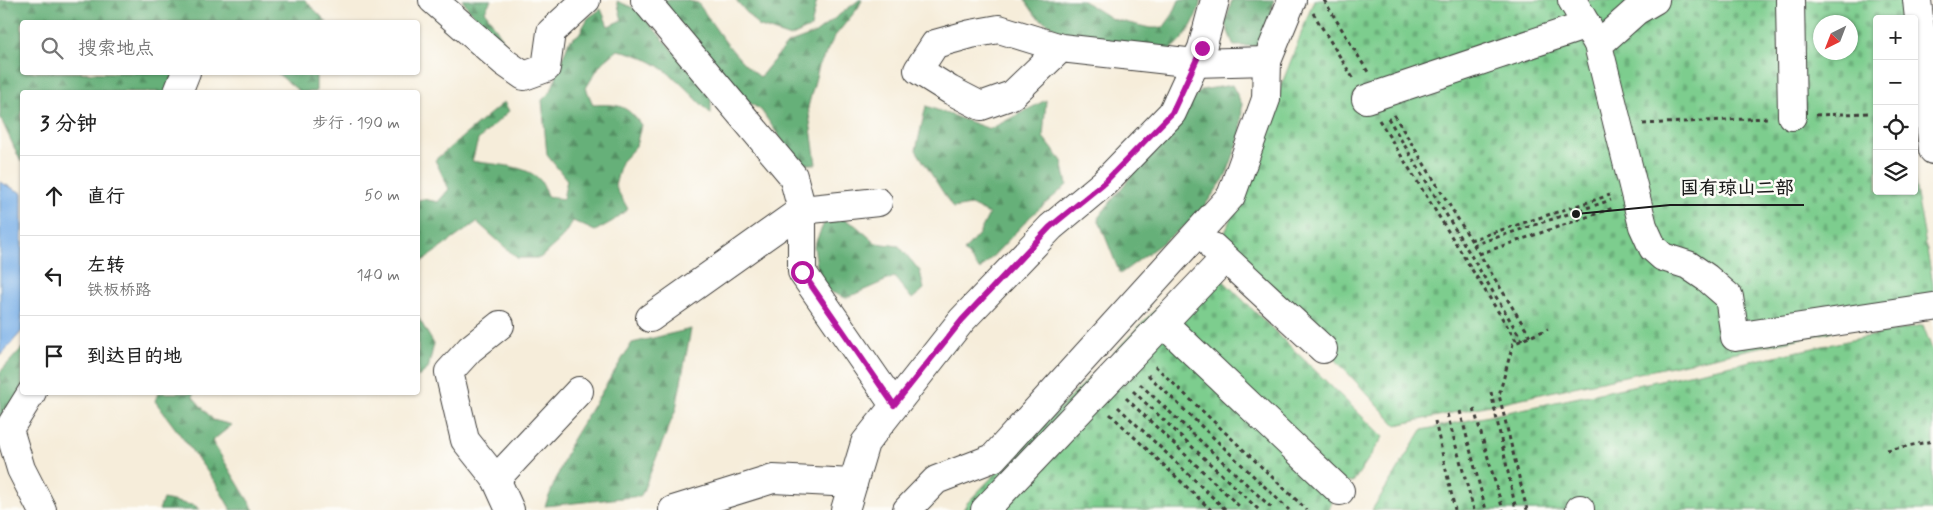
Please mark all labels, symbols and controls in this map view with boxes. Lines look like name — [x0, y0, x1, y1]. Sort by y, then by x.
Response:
north arrow — [1813, 15, 1858, 60]
map controls — [1873, 15, 1918, 195]
button: + — [1873, 15, 1918, 60]
search box — [20, 20, 420, 75]
icon: search — [38, 34, 66, 62]
text: 搜索地点 — [78, 36, 154, 61]
route end — [1191, 37, 1214, 60]
button: − — [1873, 60, 1918, 105]
button: locate — [1873, 105, 1918, 150]
text: 3 分钟 — [40, 110, 97, 138]
text: 步行 · 190 m — [312, 113, 400, 134]
button: layers — [1873, 150, 1918, 195]
callout: 国有琼山二部 — [1670, 171, 1804, 205]
text: 国有琼山二部 — [1680, 176, 1794, 201]
icon: ahead — [40, 182, 68, 210]
text: 直行 — [87, 184, 125, 209]
text: 50 m — [364, 185, 400, 206]
text: 左转 — [87, 253, 125, 278]
route start — [791, 261, 814, 284]
icon: left — [40, 262, 68, 290]
text: 140 m — [356, 265, 400, 286]
text: 铁板桥路 — [87, 280, 151, 301]
icon: arrive — [40, 342, 68, 370]
text: 到达目的地 — [87, 344, 182, 369]

